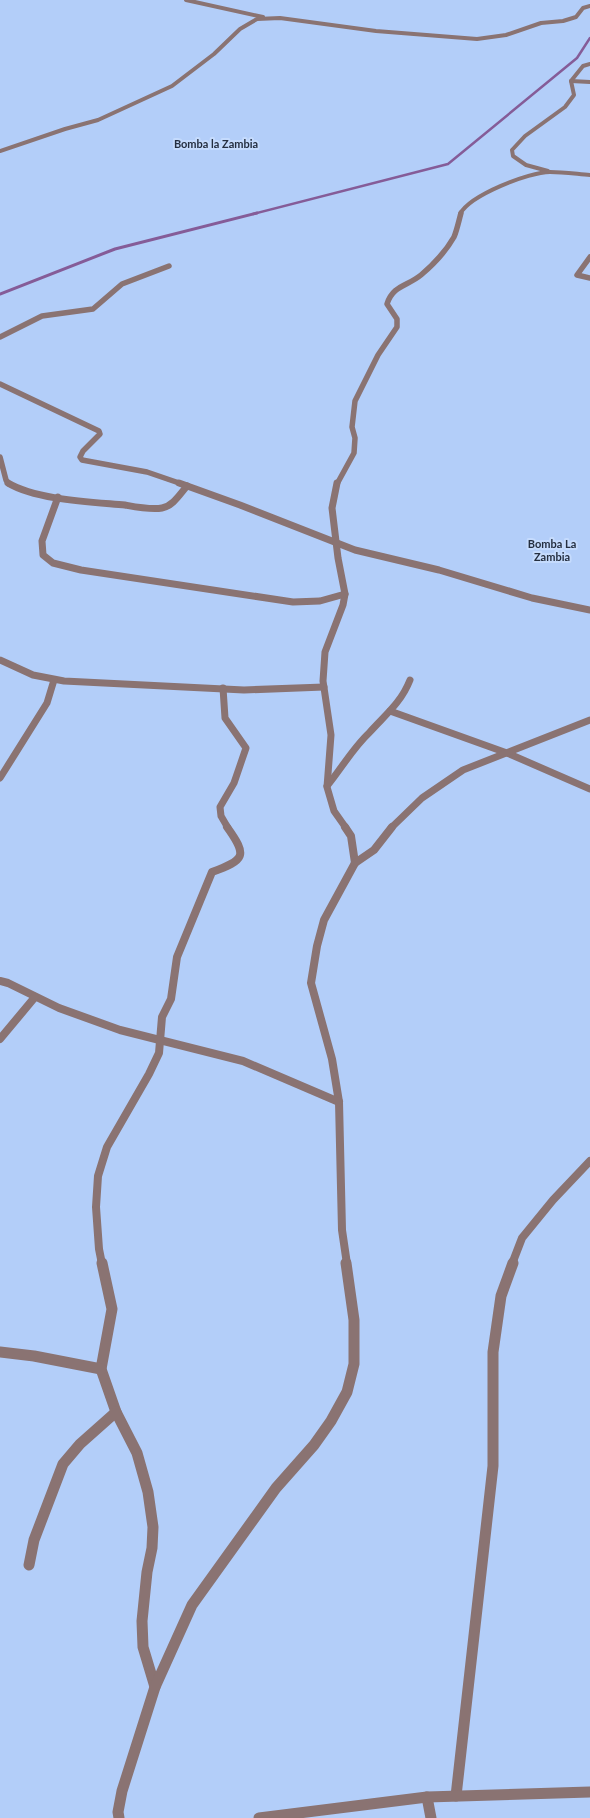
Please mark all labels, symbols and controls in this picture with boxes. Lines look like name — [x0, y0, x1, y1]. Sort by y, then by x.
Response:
district label: Bomba la Zambia — [174, 137, 258, 150]
district label: Bomba La Zambia — [528, 537, 576, 563]

